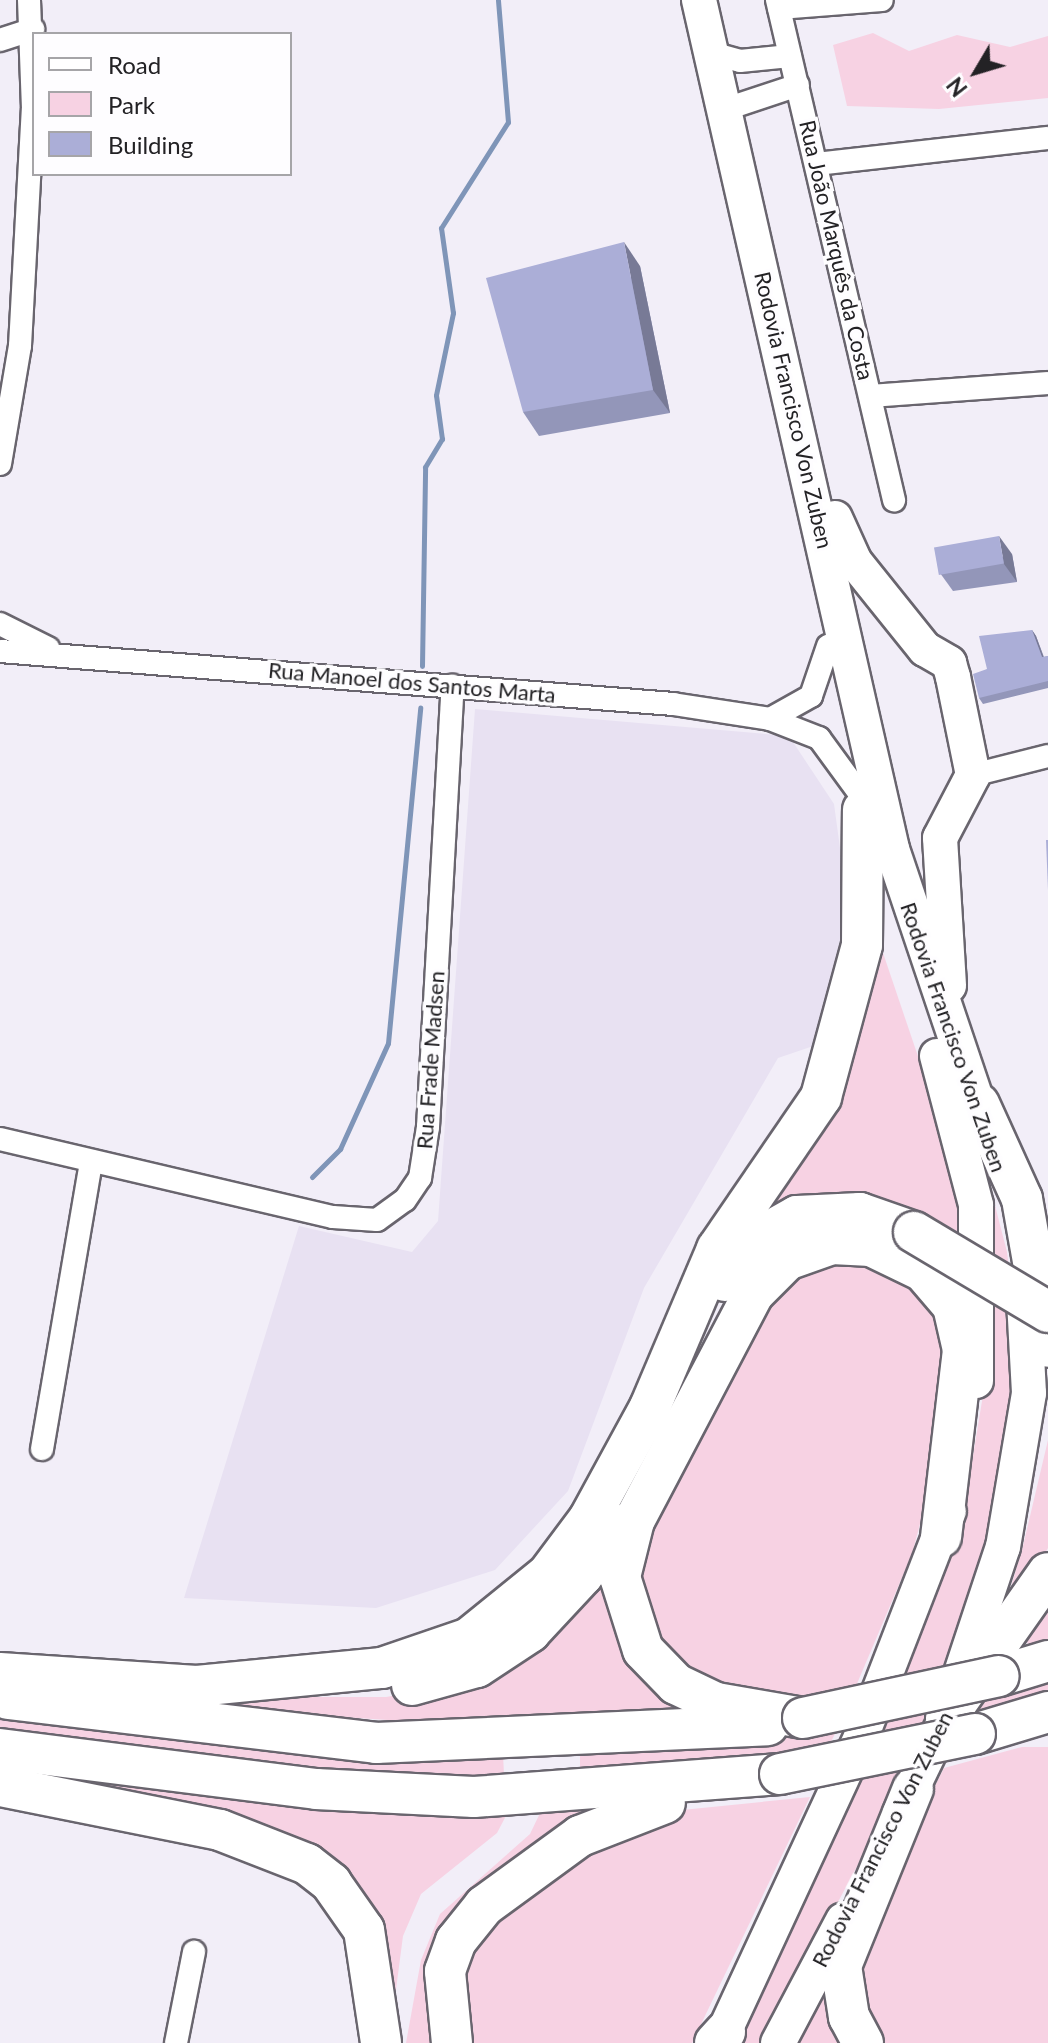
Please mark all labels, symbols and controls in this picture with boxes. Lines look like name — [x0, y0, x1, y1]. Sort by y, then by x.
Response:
legend — [32, 32, 292, 176]
north arrow — [936, 32, 1016, 112]
text: Road — [108, 50, 161, 79]
text: N — [941, 72, 973, 102]
text: Park — [108, 90, 155, 119]
street label: Rua João Marquês da Costa — [794, 117, 880, 383]
text: Building — [108, 130, 193, 159]
street label: Rodovia Francisco Von Zuben — [749, 269, 839, 551]
street label: Rua Manoel dos Santos Marta — [267, 656, 557, 708]
street label: Rodovia Francisco Von Zuben — [895, 898, 1013, 1176]
street label: Rua Frade Madsen — [411, 970, 449, 1150]
street label: Rodovia Francisco Von Zuben — [806, 1706, 958, 1972]

